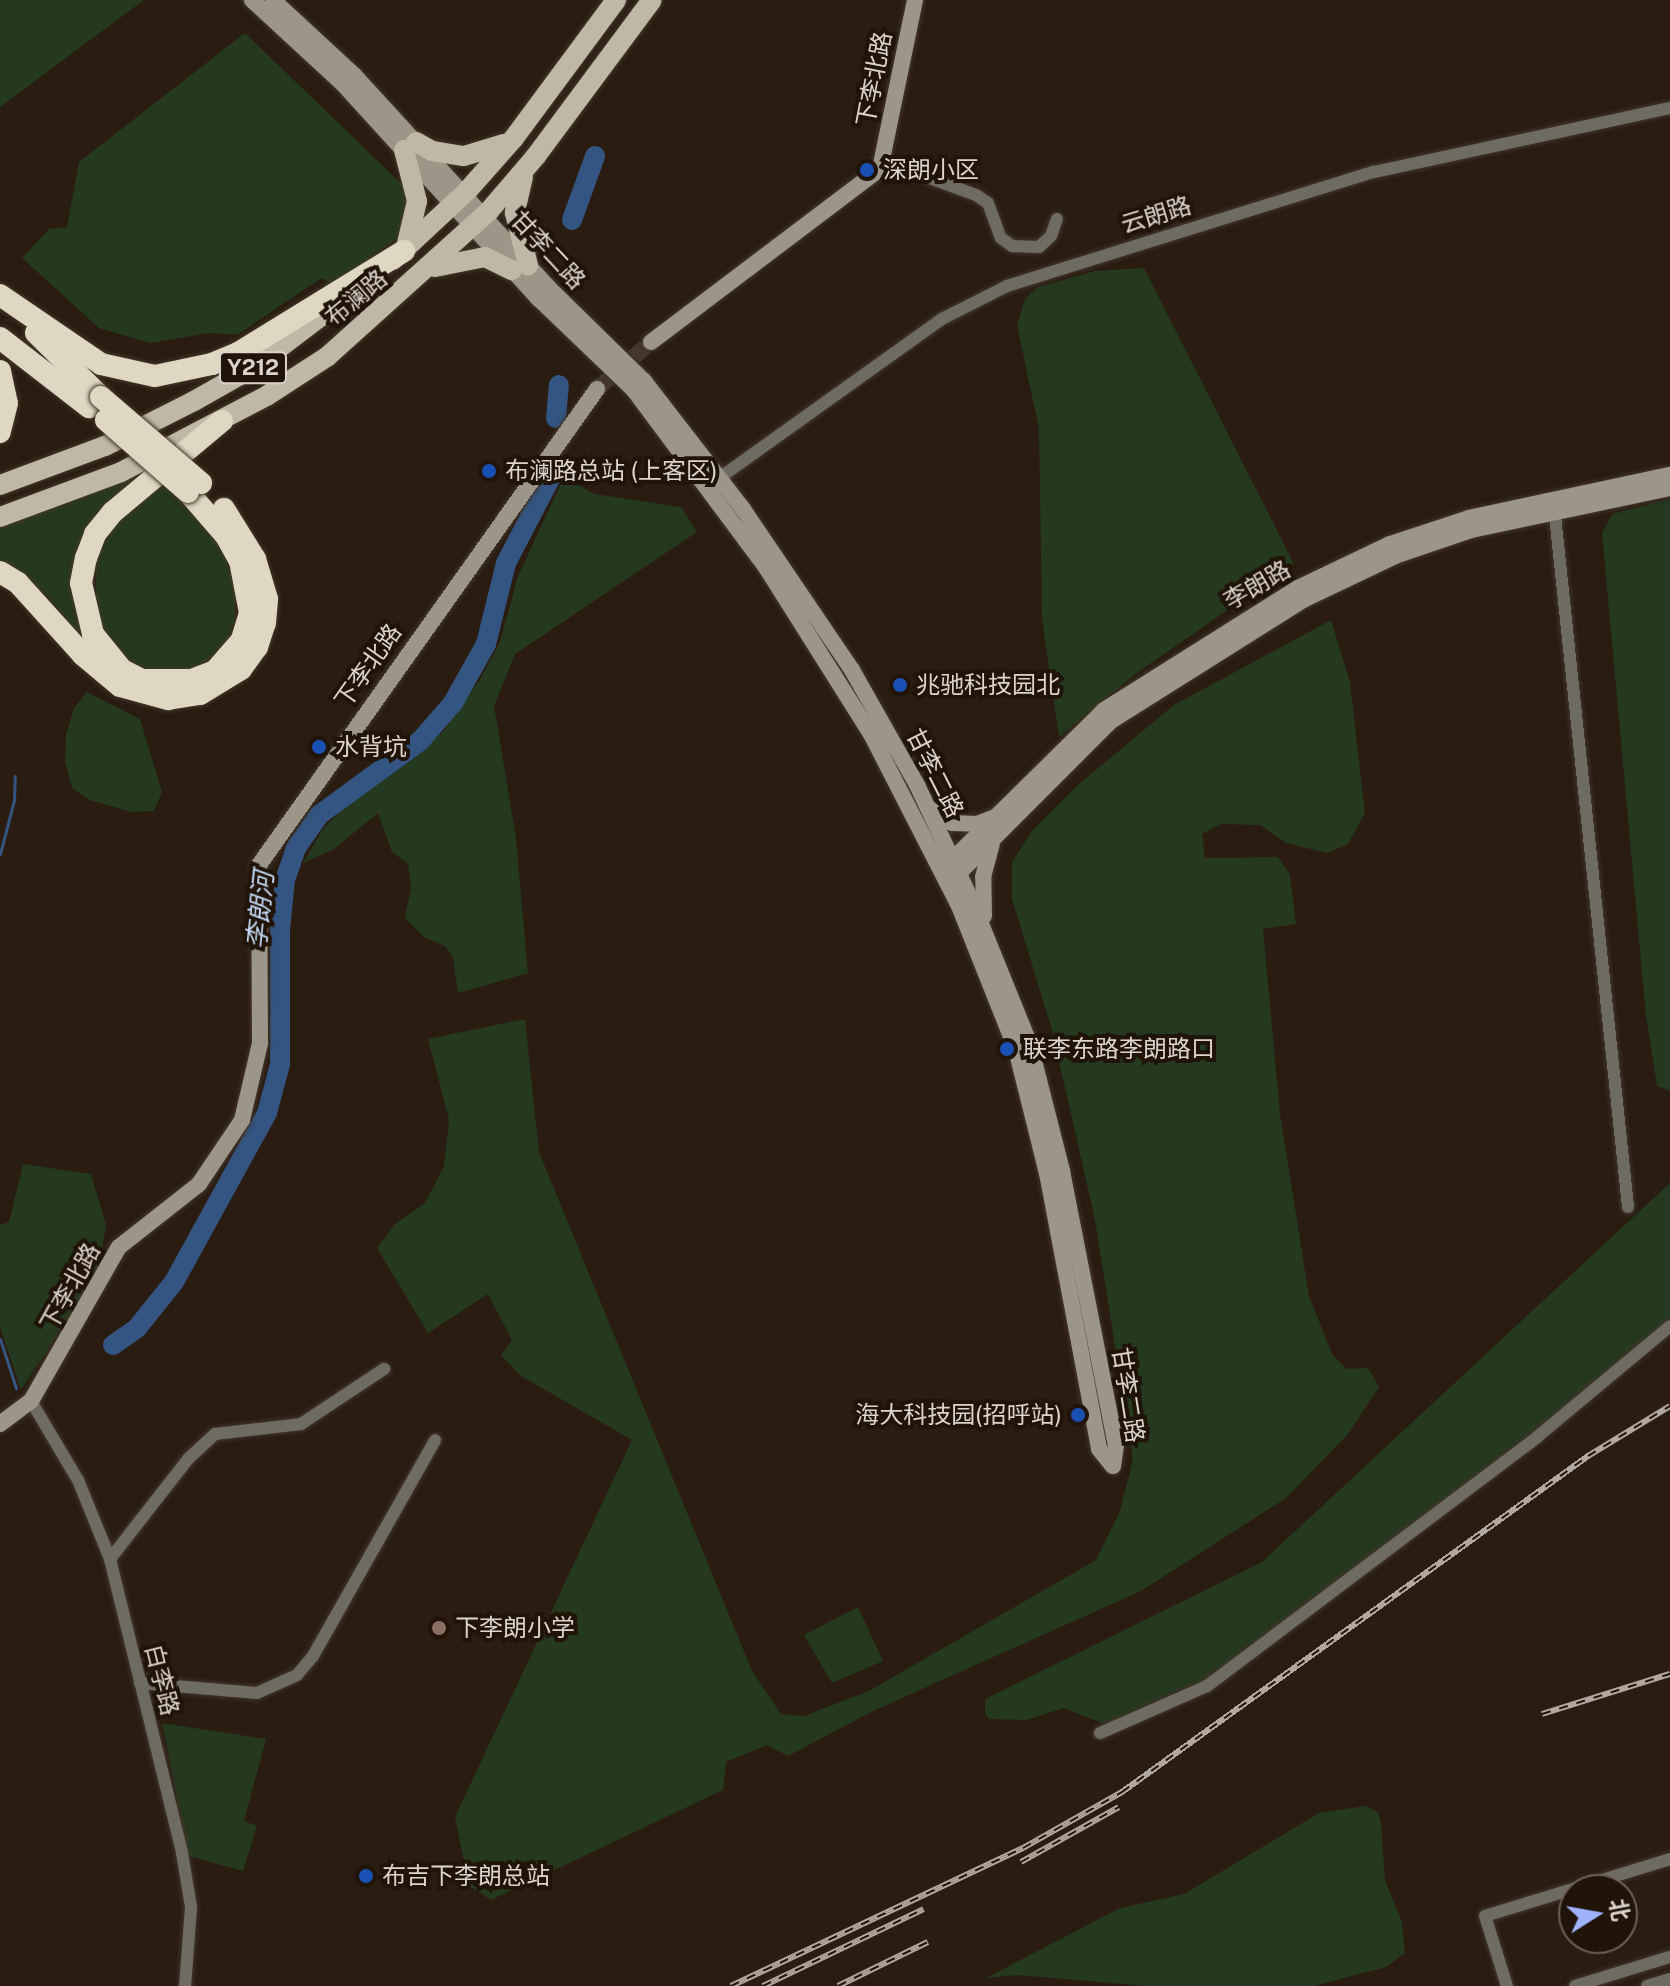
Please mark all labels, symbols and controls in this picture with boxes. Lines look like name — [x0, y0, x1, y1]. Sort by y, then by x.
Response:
street label: 下李北路 — [851, 29, 897, 129]
place label: 深朗小区 — [883, 156, 979, 184]
marker: 深朗小区 — [858, 161, 876, 179]
street label: 云朗路 — [1117, 191, 1195, 239]
street label: 甘李二路 — [505, 205, 591, 295]
street label: 布澜路 — [319, 264, 393, 332]
road number: Y212 — [217, 350, 289, 386]
place label: 布澜路总站 (上客区) — [505, 457, 718, 485]
marker: 布澜路总站 (上客区) — [480, 462, 498, 480]
street label: 李朗路 — [1219, 555, 1295, 615]
street label: 下李北路 — [329, 618, 407, 714]
place label: 兆驰科技园北 — [916, 671, 1060, 699]
marker: 兆驰科技园北 — [891, 676, 909, 694]
street label: 甘李二路 — [900, 724, 970, 822]
place label: 水背坑 — [335, 733, 407, 761]
marker: 水背坑 — [310, 738, 328, 756]
water label: 李朗河 — [240, 870, 280, 950]
place label: 联李东路李朗路口 — [1023, 1035, 1215, 1063]
marker: 联李东路李朗路口 — [998, 1040, 1016, 1058]
street label: 下李北路 — [34, 1238, 106, 1336]
street label: 甘李二路 — [1106, 1345, 1150, 1445]
place label: 海大科技园(招呼站) — [855, 1401, 1062, 1429]
marker: 海大科技园(招呼站) — [1069, 1406, 1087, 1424]
place label: 下李朗小学 — [455, 1614, 575, 1642]
marker: 下李朗小学 — [430, 1619, 448, 1637]
street label: 白李路 — [139, 1642, 185, 1718]
place label: 布吉下李朗总站 — [382, 1862, 550, 1890]
marker: 布吉下李朗总站 — [357, 1867, 375, 1885]
north arrow — [1558, 1874, 1638, 1954]
text: 北 — [1605, 1897, 1634, 1923]

